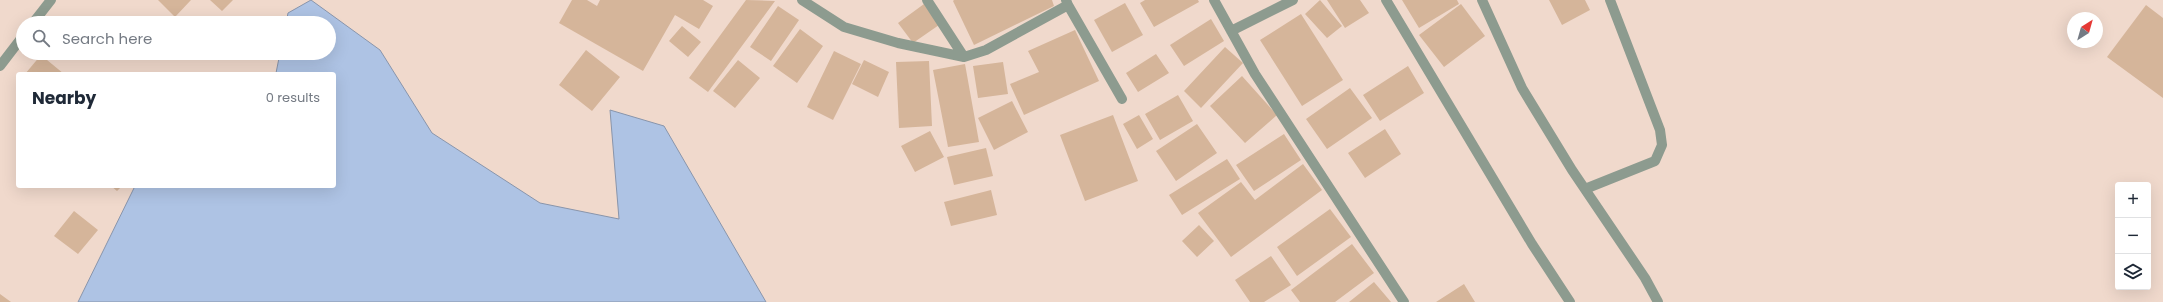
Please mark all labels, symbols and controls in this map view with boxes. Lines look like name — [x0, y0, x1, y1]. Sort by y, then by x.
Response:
north arrow — [2067, 12, 2103, 48]
search box — [16, 16, 336, 60]
icon: search — [30, 27, 52, 49]
text: Search here — [62, 28, 152, 49]
text: Nearby — [32, 86, 96, 110]
text: 0 results — [266, 88, 320, 107]
map controls — [2115, 182, 2151, 290]
button: + — [2115, 182, 2151, 218]
button: − — [2115, 218, 2151, 254]
button: layers — [2115, 254, 2151, 290]

